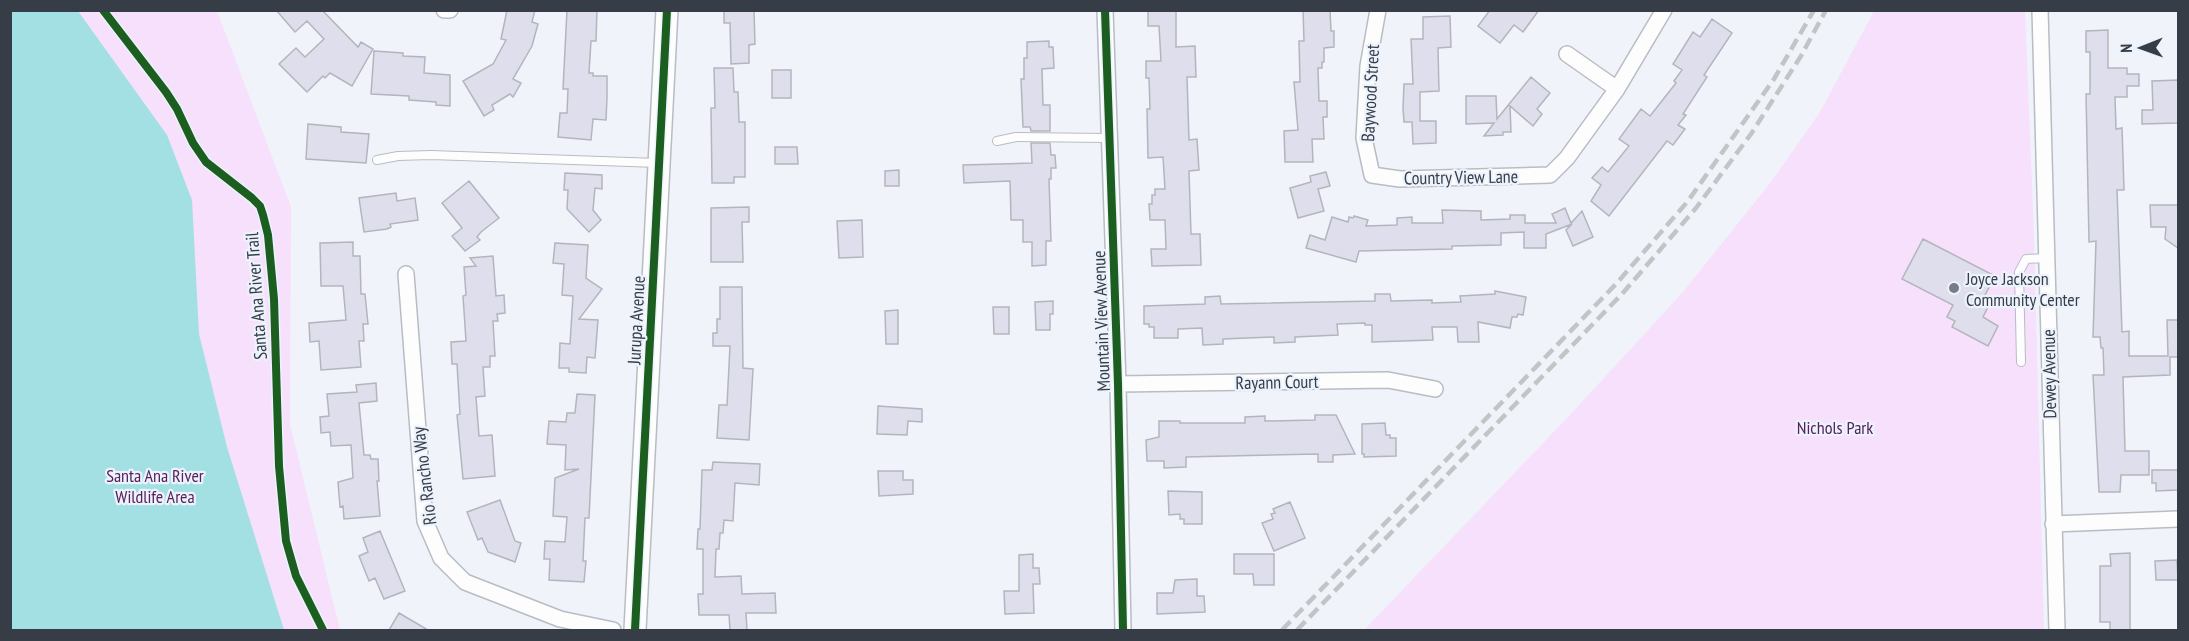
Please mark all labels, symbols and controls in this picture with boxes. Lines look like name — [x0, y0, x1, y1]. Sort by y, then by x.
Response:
north arrow — [2111, 18, 2171, 78]
street label: Baywood Street — [1356, 44, 1384, 142]
text: N — [2116, 44, 2136, 53]
street label: Country View Lane — [1404, 165, 1518, 189]
street label: Santa Ana River Trail — [240, 231, 272, 361]
street label: Mountain View Avenue — [1087, 250, 1115, 392]
place label: Joyce Jackson Community Center — [1965, 267, 2080, 311]
street label: Jurupa Avenue — [622, 275, 650, 366]
marker: Joyce Jackson Community Center — [1947, 281, 1961, 295]
street label: Dewey Avenue — [2037, 329, 2061, 419]
street label: Rayann Court — [1235, 370, 1319, 394]
park label: Nichols Park — [1797, 416, 1873, 439]
street label: Rio Rancho Way — [407, 425, 441, 527]
park label: Santa Ana River Wildlife Area — [106, 464, 204, 508]

